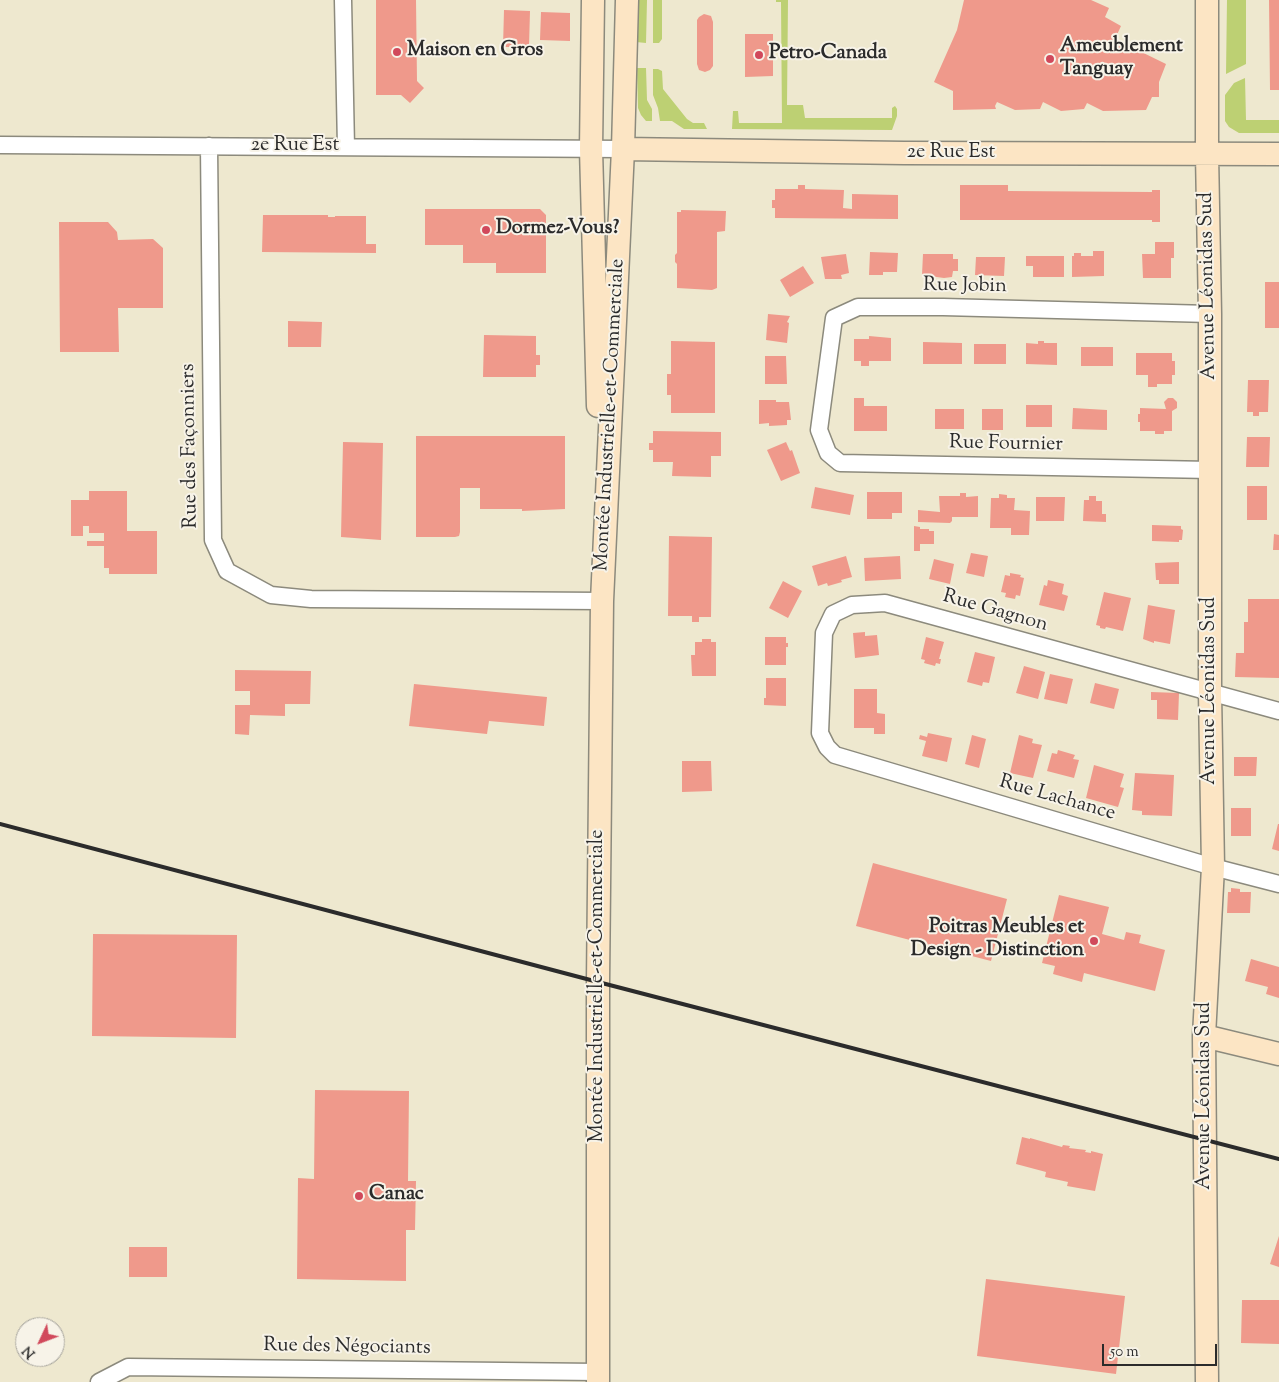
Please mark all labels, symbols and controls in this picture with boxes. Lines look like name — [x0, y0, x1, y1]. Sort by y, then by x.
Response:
place label: Ameublement Tanguay — [1060, 36, 1183, 83]
place label: Maison en Gros — [407, 40, 543, 64]
place label: Petro-Canada — [769, 43, 887, 67]
marker: Maison en Gros — [391, 46, 403, 58]
marker: Petro-Canada — [753, 49, 765, 61]
marker: Ameublement Tanguay — [1044, 53, 1056, 65]
street label: 2e Rue Est — [251, 135, 339, 159]
street label: 2e Rue Est — [907, 142, 995, 166]
street label: Avenue Léonidas Sud — [1195, 192, 1223, 380]
place label: Dormez-Vous? — [496, 218, 619, 242]
marker: Dormez-Vous? — [480, 224, 492, 236]
street label: Montée Industrielle-et-Commerciale — [591, 258, 631, 572]
street label: Rue Jobin — [923, 274, 1007, 300]
street label: Rue des Façonniers — [178, 363, 204, 529]
street label: Rue Fournier — [949, 432, 1063, 458]
street label: Rue Gagnon — [940, 586, 1050, 638]
street label: Avenue Léonidas Sud — [1199, 597, 1223, 785]
street label: Rue Lachance — [996, 771, 1118, 827]
street label: Montée Industrielle-et-Commerciale — [587, 830, 611, 1142]
place label: Poitras Meubles et Design - Distinction — [911, 917, 1084, 964]
marker: Poitras Meubles et Design - Distinction — [1088, 935, 1100, 947]
street label: Avenue Léonidas Sud — [1194, 1002, 1218, 1190]
place label: Canac — [369, 1184, 424, 1208]
marker: Canac — [353, 1190, 365, 1202]
north arrow — [15, 1317, 65, 1367]
scale bar — [1104, 1334, 1219, 1366]
street label: Rue des Négociants — [263, 1335, 431, 1361]
text: N — [19, 1341, 41, 1362]
text: 50 m — [1110, 1342, 1139, 1363]

